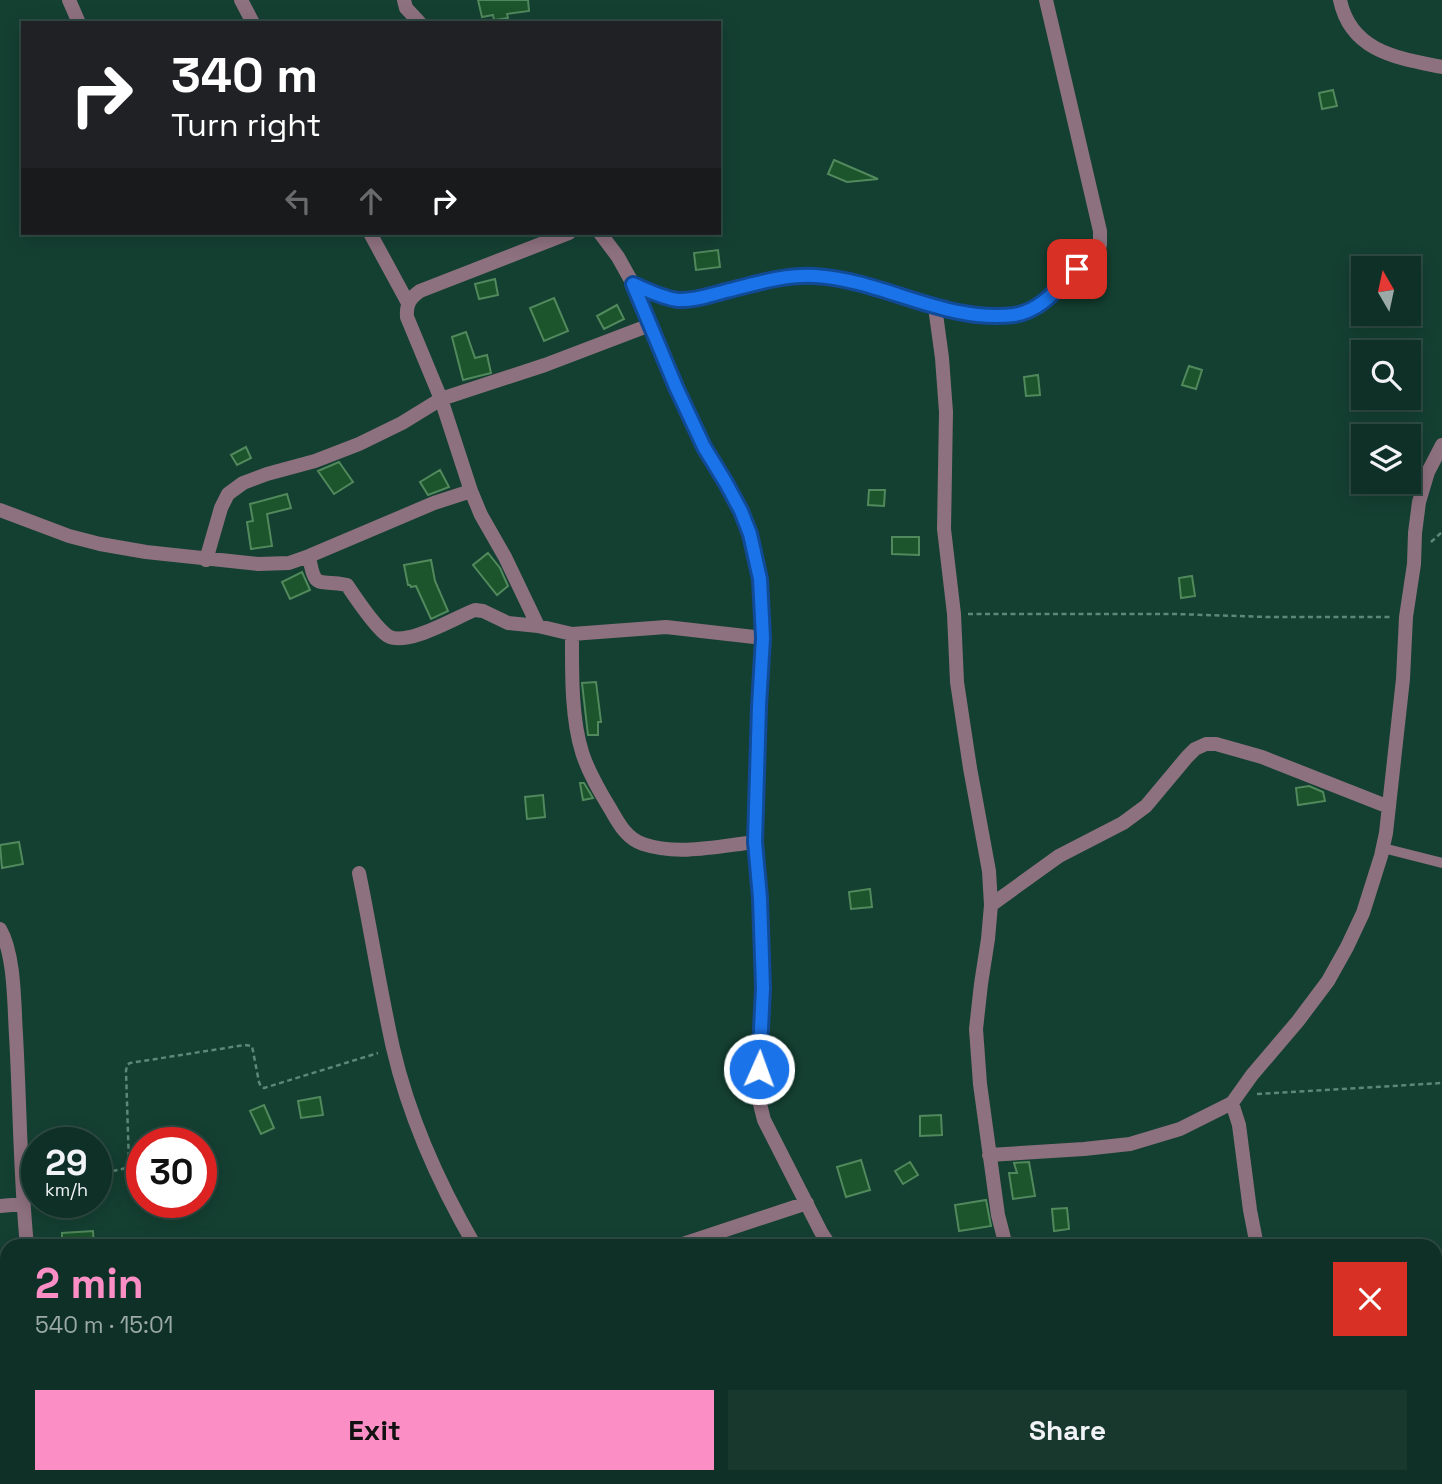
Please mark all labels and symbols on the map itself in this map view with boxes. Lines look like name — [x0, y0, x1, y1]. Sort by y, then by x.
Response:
pin — [1047, 239, 1107, 299]
north arrow — [1351, 256, 1421, 326]
position arrow — [722, 1032, 796, 1106]
speed limit sign: 30 — [126, 1127, 217, 1218]

